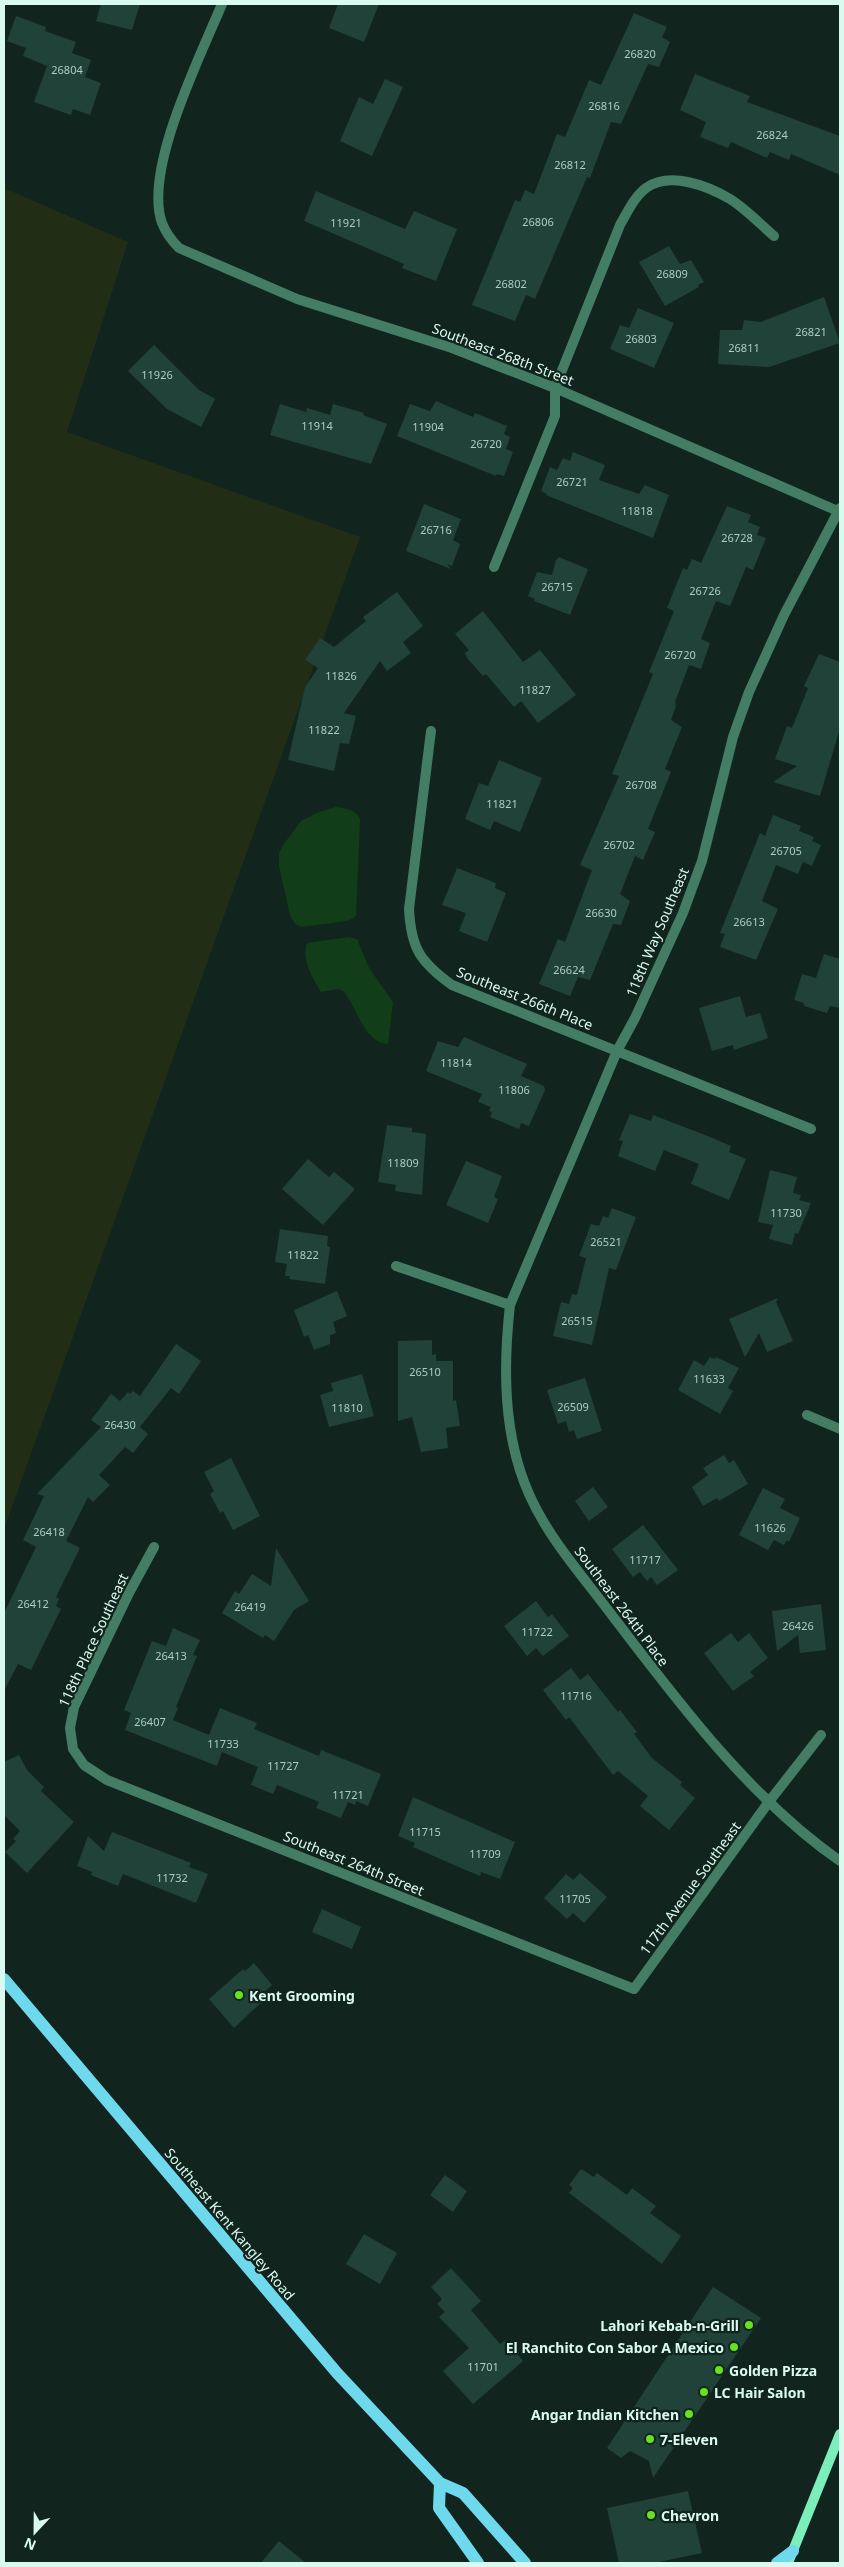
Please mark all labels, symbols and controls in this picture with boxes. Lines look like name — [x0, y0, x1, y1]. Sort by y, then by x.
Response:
house number: 26820 — [624, 46, 656, 61]
house number: 26804 — [51, 62, 83, 77]
house number: 26816 — [588, 98, 620, 113]
house number: 26824 — [756, 127, 788, 142]
house number: 26812 — [554, 157, 586, 172]
house number: 26806 — [522, 214, 554, 229]
house number: 11921 — [330, 215, 362, 230]
house number: 26809 — [656, 266, 688, 281]
house number: 26802 — [495, 276, 527, 291]
street label: Southeast 268th Street — [430, 318, 576, 390]
house number: 26821 — [795, 324, 827, 339]
house number: 26803 — [625, 331, 657, 346]
house number: 26811 — [728, 340, 760, 355]
house number: 11926 — [141, 367, 173, 382]
house number: 11914 — [301, 418, 333, 433]
house number: 11904 — [412, 419, 444, 434]
house number: 26720 — [470, 436, 502, 451]
house number: 26721 — [556, 474, 588, 489]
house number: 11818 — [621, 503, 653, 518]
house number: 26716 — [420, 522, 452, 537]
house number: 26728 — [721, 530, 753, 545]
house number: 26715 — [541, 579, 573, 594]
house number: 26726 — [689, 583, 721, 598]
house number: 26720 — [664, 647, 696, 662]
house number: 11826 — [325, 668, 357, 683]
house number: 11827 — [519, 682, 551, 697]
house number: 11822 — [308, 722, 340, 737]
house number: 26708 — [625, 777, 657, 792]
house number: 11821 — [486, 796, 518, 811]
house number: 26702 — [603, 837, 635, 852]
house number: 26705 — [770, 843, 802, 858]
street label: 118th Way Southeast — [621, 864, 693, 1000]
house number: 26630 — [585, 905, 617, 920]
house number: 26613 — [733, 914, 765, 929]
street label: Southeast 266th Place — [454, 962, 596, 1034]
house number: 26624 — [553, 962, 585, 977]
house number: 11814 — [440, 1055, 472, 1070]
house number: 11806 — [498, 1082, 530, 1097]
house number: 11809 — [387, 1155, 419, 1170]
house number: 11730 — [770, 1205, 802, 1220]
house number: 26521 — [590, 1234, 622, 1249]
house number: 11822 — [287, 1247, 319, 1262]
house number: 26515 — [561, 1313, 593, 1328]
house number: 26510 — [409, 1364, 441, 1379]
house number: 11633 — [693, 1371, 725, 1386]
house number: 26509 — [557, 1399, 589, 1414]
house number: 11810 — [331, 1400, 363, 1415]
house number: 26430 — [104, 1417, 136, 1432]
house number: 11626 — [754, 1520, 786, 1535]
house number: 26418 — [33, 1524, 65, 1539]
street label: Southeast 264th Place — [571, 1542, 673, 1670]
house number: 11717 — [629, 1552, 661, 1567]
street label: 118th Place Southeast — [54, 1570, 132, 1710]
house number: 26412 — [17, 1596, 49, 1611]
house number: 26419 — [234, 1599, 266, 1614]
house number: 26426 — [782, 1618, 814, 1633]
house number: 11722 — [521, 1624, 553, 1639]
house number: 26413 — [155, 1648, 187, 1663]
house number: 11716 — [560, 1688, 592, 1703]
house number: 26407 — [134, 1714, 166, 1729]
house number: 11733 — [207, 1736, 239, 1751]
house number: 11727 — [267, 1758, 299, 1773]
house number: 11721 — [332, 1787, 364, 1802]
street label: 117th Avenue Southeast — [635, 1818, 745, 1958]
house number: 11715 — [409, 1824, 441, 1839]
street label: Southeast 264th Street — [281, 1826, 427, 1900]
house number: 11709 — [469, 1846, 501, 1861]
house number: 11732 — [156, 1870, 188, 1885]
house number: 11705 — [559, 1891, 591, 1906]
place label: Kent Grooming — [249, 1986, 355, 2005]
marker: Kent Grooming — [233, 1989, 245, 2001]
street label: Southeast Kent Kangley Road — [161, 2144, 299, 2304]
place label: Lahori Kebab-n-Grill — [600, 2316, 739, 2335]
marker: Lahori Kebab-n-Grill — [743, 2319, 755, 2331]
place label: El Ranchito Con Sabor A Mexico — [506, 2338, 724, 2357]
marker: El Ranchito Con Sabor A Mexico — [728, 2341, 740, 2353]
house number: 11701 — [467, 2359, 499, 2374]
place label: Golden Pizza — [729, 2361, 817, 2380]
marker: Golden Pizza — [713, 2364, 725, 2376]
place label: LC Hair Salon — [714, 2383, 805, 2402]
marker: LC Hair Salon — [698, 2386, 710, 2398]
place label: Angar Indian Kitchen — [531, 2405, 679, 2424]
marker: Angar Indian Kitchen — [683, 2408, 695, 2420]
place label: 7-Eleven — [660, 2430, 718, 2449]
marker: 7-Eleven — [644, 2433, 656, 2445]
place label: Chevron — [661, 2506, 719, 2525]
north arrow — [10, 2507, 60, 2557]
marker: Chevron — [645, 2509, 657, 2521]
text: N — [21, 2534, 39, 2555]

